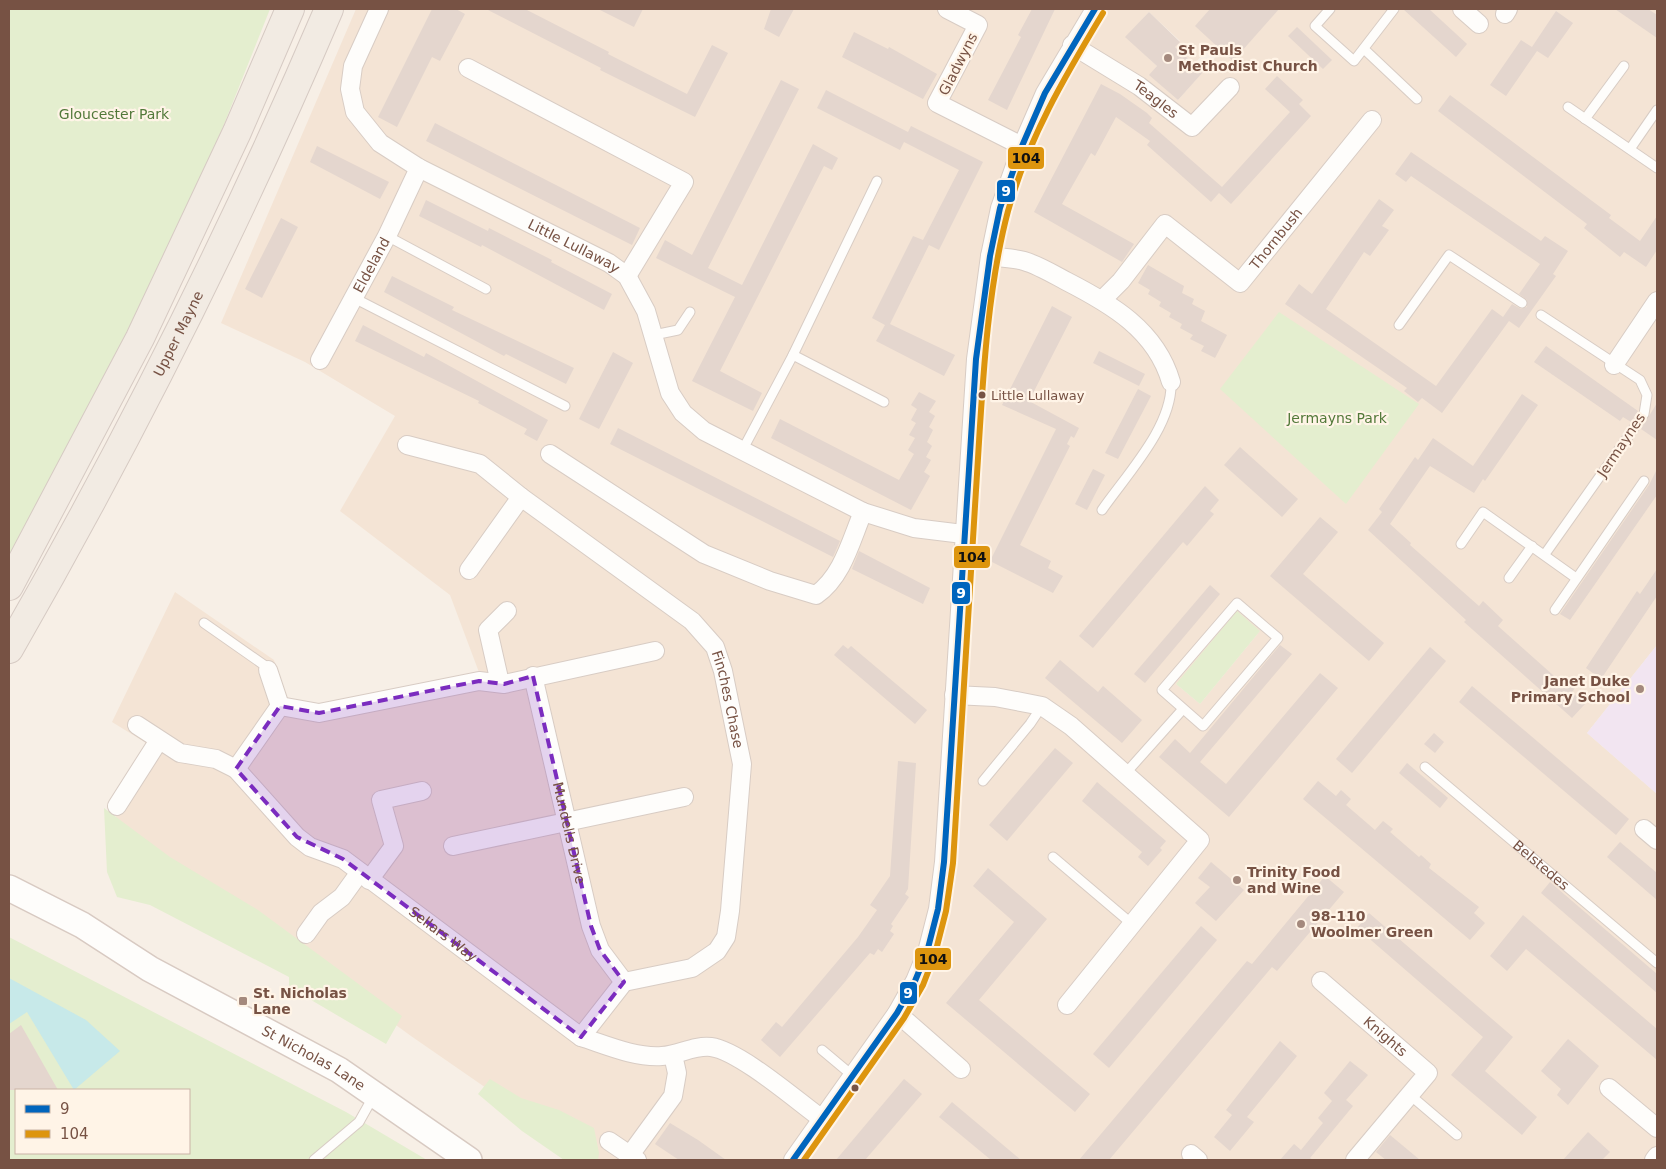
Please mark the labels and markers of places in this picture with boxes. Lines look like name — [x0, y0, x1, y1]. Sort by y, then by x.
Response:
place label: St Pauls Methodist Church — [1178, 42, 1318, 74]
marker: St Pauls Methodist Church — [1162, 52, 1174, 64]
place label: Little Lullaway — [991, 388, 1085, 403]
marker: Little Lullaway — [977, 390, 987, 400]
place label: Janet Duke Primary School — [1511, 673, 1630, 705]
marker: Janet Duke Primary School — [1634, 683, 1646, 695]
place label: Trinity Food and Wine — [1247, 864, 1340, 896]
marker: Trinity Food and Wine — [1231, 874, 1243, 886]
place label: 98-110 Woolmer Green — [1311, 908, 1433, 940]
marker: 98-110 Woolmer Green — [1295, 918, 1307, 930]
place label: St. Nicholas Lane — [253, 985, 347, 1017]
marker: St. Nicholas Lane — [237, 995, 249, 1007]
unlabelled marker — [850, 1083, 860, 1093]

